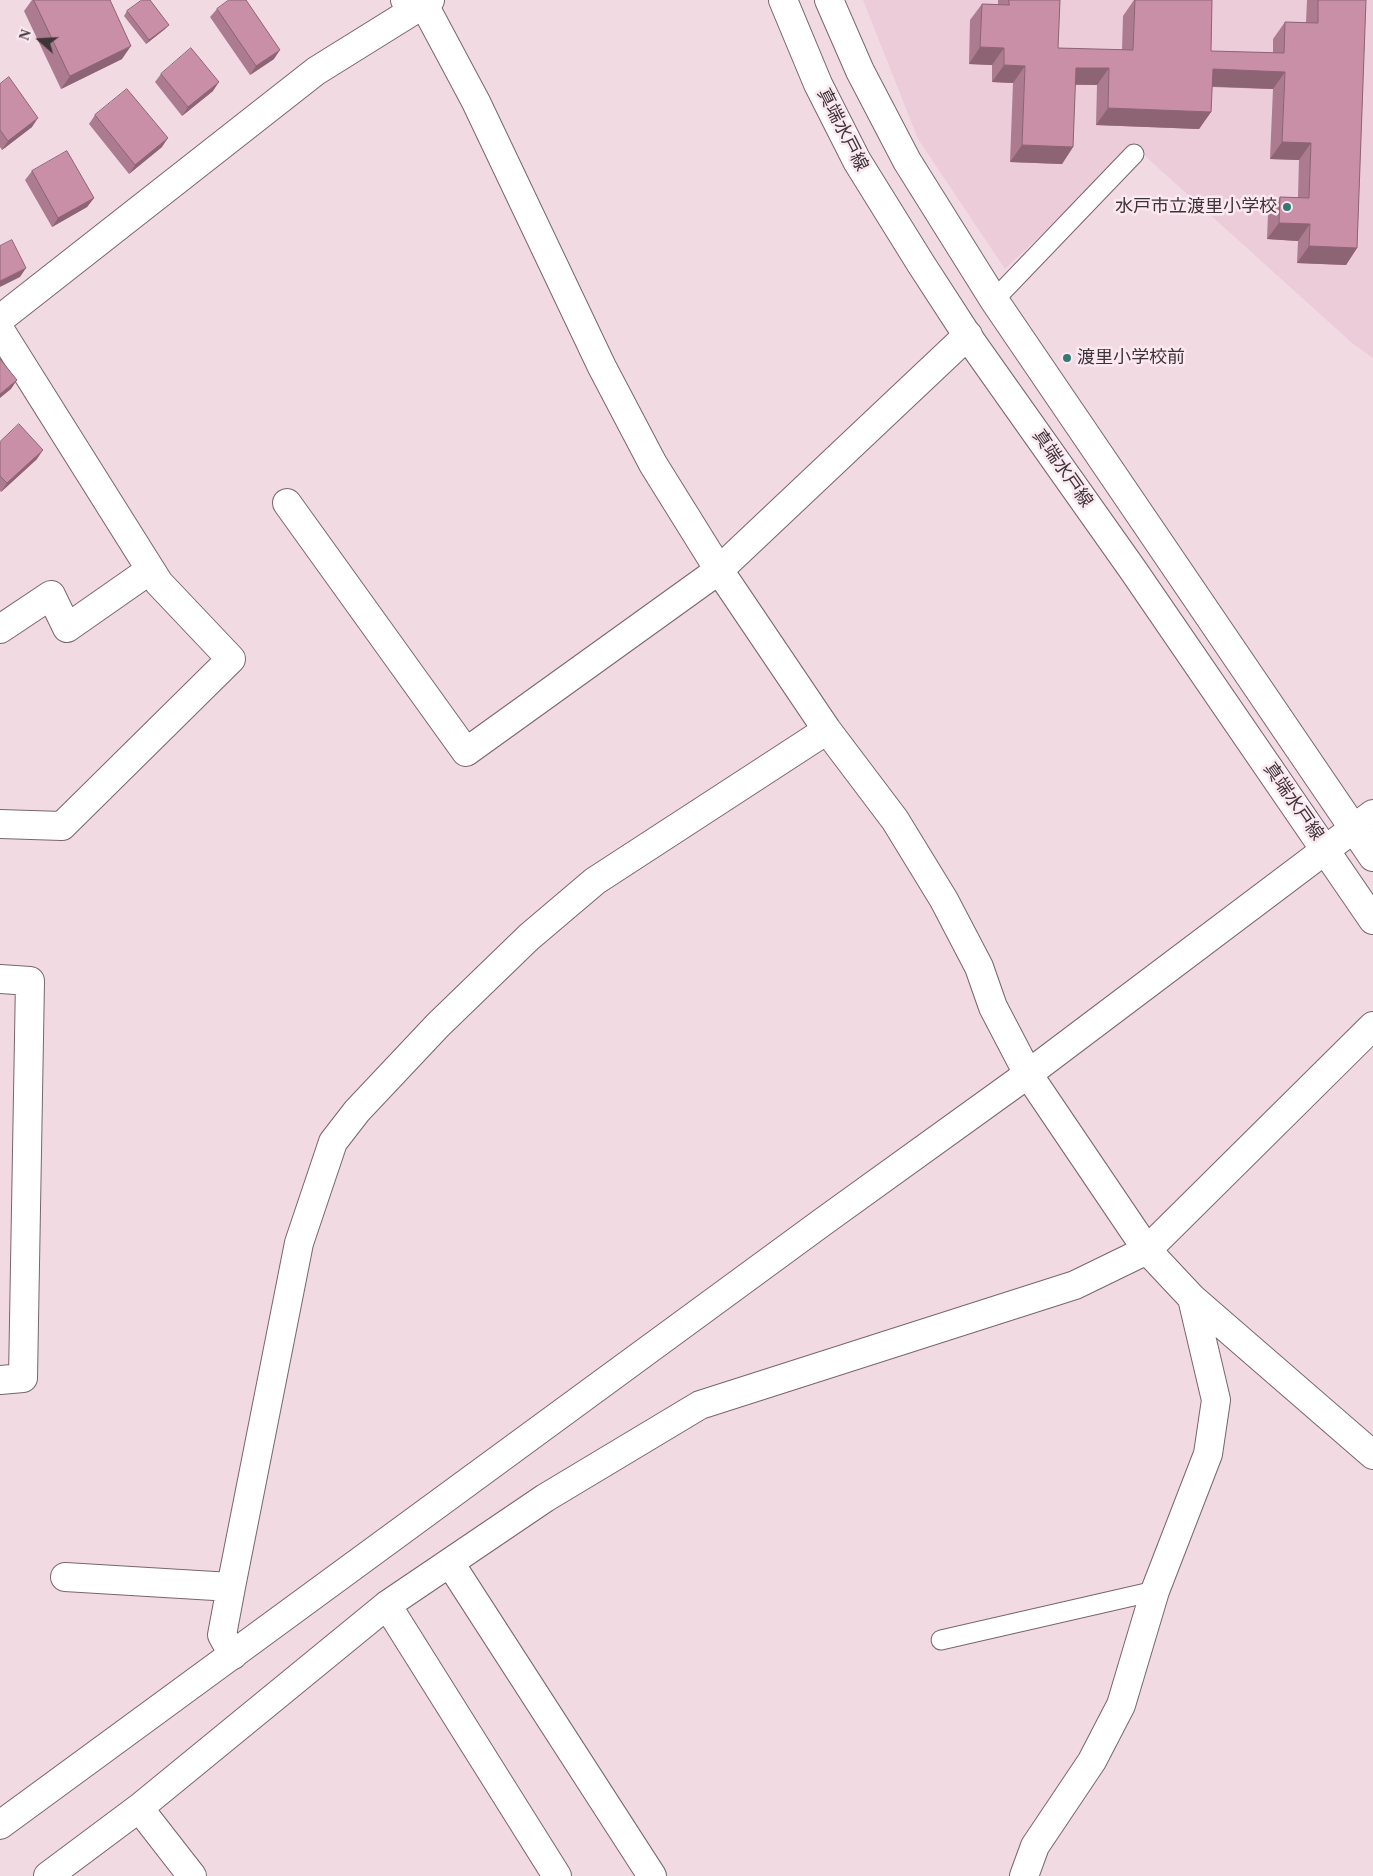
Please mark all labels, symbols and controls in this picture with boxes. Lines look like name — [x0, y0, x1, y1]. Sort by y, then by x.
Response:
north arrow — [15, 15, 65, 65]
text: N — [17, 28, 34, 42]
street label: 真端水戸線 — [812, 85, 872, 175]
place label: 水戸市立渡里小学校 — [1115, 196, 1277, 218]
marker: 水戸市立渡里小学校 — [1281, 201, 1293, 213]
place label: 渡里小学校前 — [1077, 347, 1185, 369]
marker: 渡里小学校前 — [1061, 352, 1073, 364]
street label: 真端水戸線 — [1027, 426, 1097, 512]
street label: 真端水戸線 — [1258, 759, 1328, 845]

